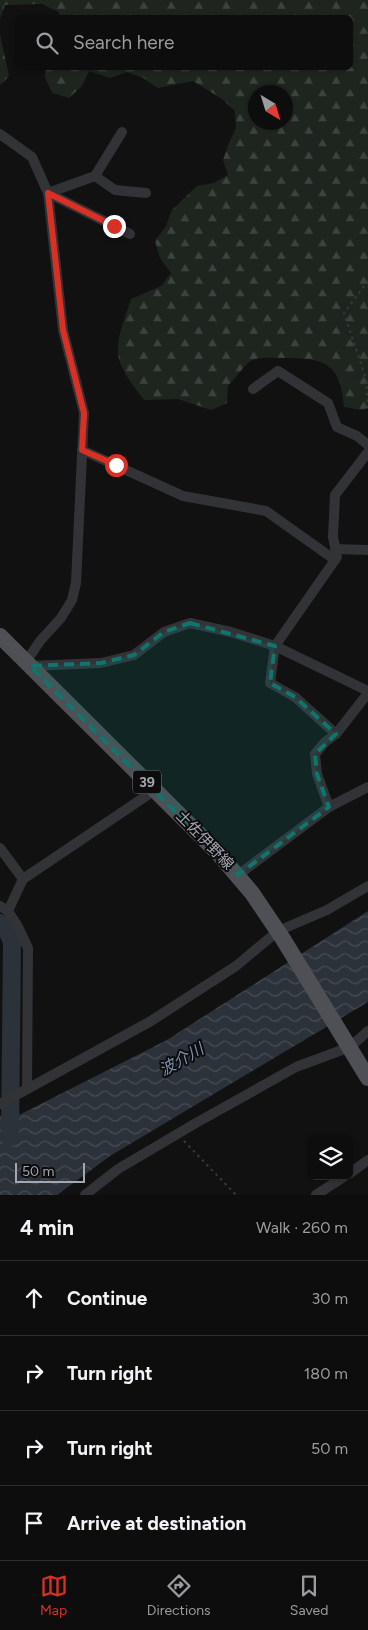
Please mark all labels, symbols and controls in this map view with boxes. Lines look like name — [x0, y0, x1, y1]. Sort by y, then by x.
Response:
search box — [15, 15, 353, 70]
icon: search — [33, 29, 61, 57]
text: Search here — [73, 31, 175, 54]
north arrow — [248, 85, 293, 130]
route end — [103, 215, 126, 238]
route start — [105, 454, 128, 477]
road number: 39 — [133, 770, 161, 794]
street label: 土佐伊野線 — [172, 807, 238, 873]
water label: 波介川 — [156, 1038, 209, 1080]
map controls — [308, 1135, 353, 1180]
button: layers — [308, 1135, 353, 1180]
scale bar — [15, 1160, 85, 1183]
text: 50 m — [22, 1163, 54, 1180]
text: 4 min — [20, 1215, 74, 1240]
text: Walk · 260 m — [256, 1218, 348, 1237]
icon: ahead — [20, 1284, 48, 1312]
text: Continue — [67, 1287, 147, 1310]
text: 30 m — [311, 1289, 348, 1308]
icon: right — [20, 1359, 48, 1387]
text: Turn right — [67, 1362, 153, 1385]
text: 180 m — [304, 1364, 348, 1383]
icon: right — [20, 1434, 48, 1462]
text: Turn right — [67, 1437, 153, 1460]
text: 50 m — [311, 1439, 348, 1458]
icon: arrive — [20, 1509, 48, 1537]
text: Arrive at destination — [67, 1512, 246, 1535]
tab: Map — [40, 1572, 68, 1619]
tab: Directions — [147, 1572, 211, 1619]
tab: Saved — [290, 1572, 328, 1619]

